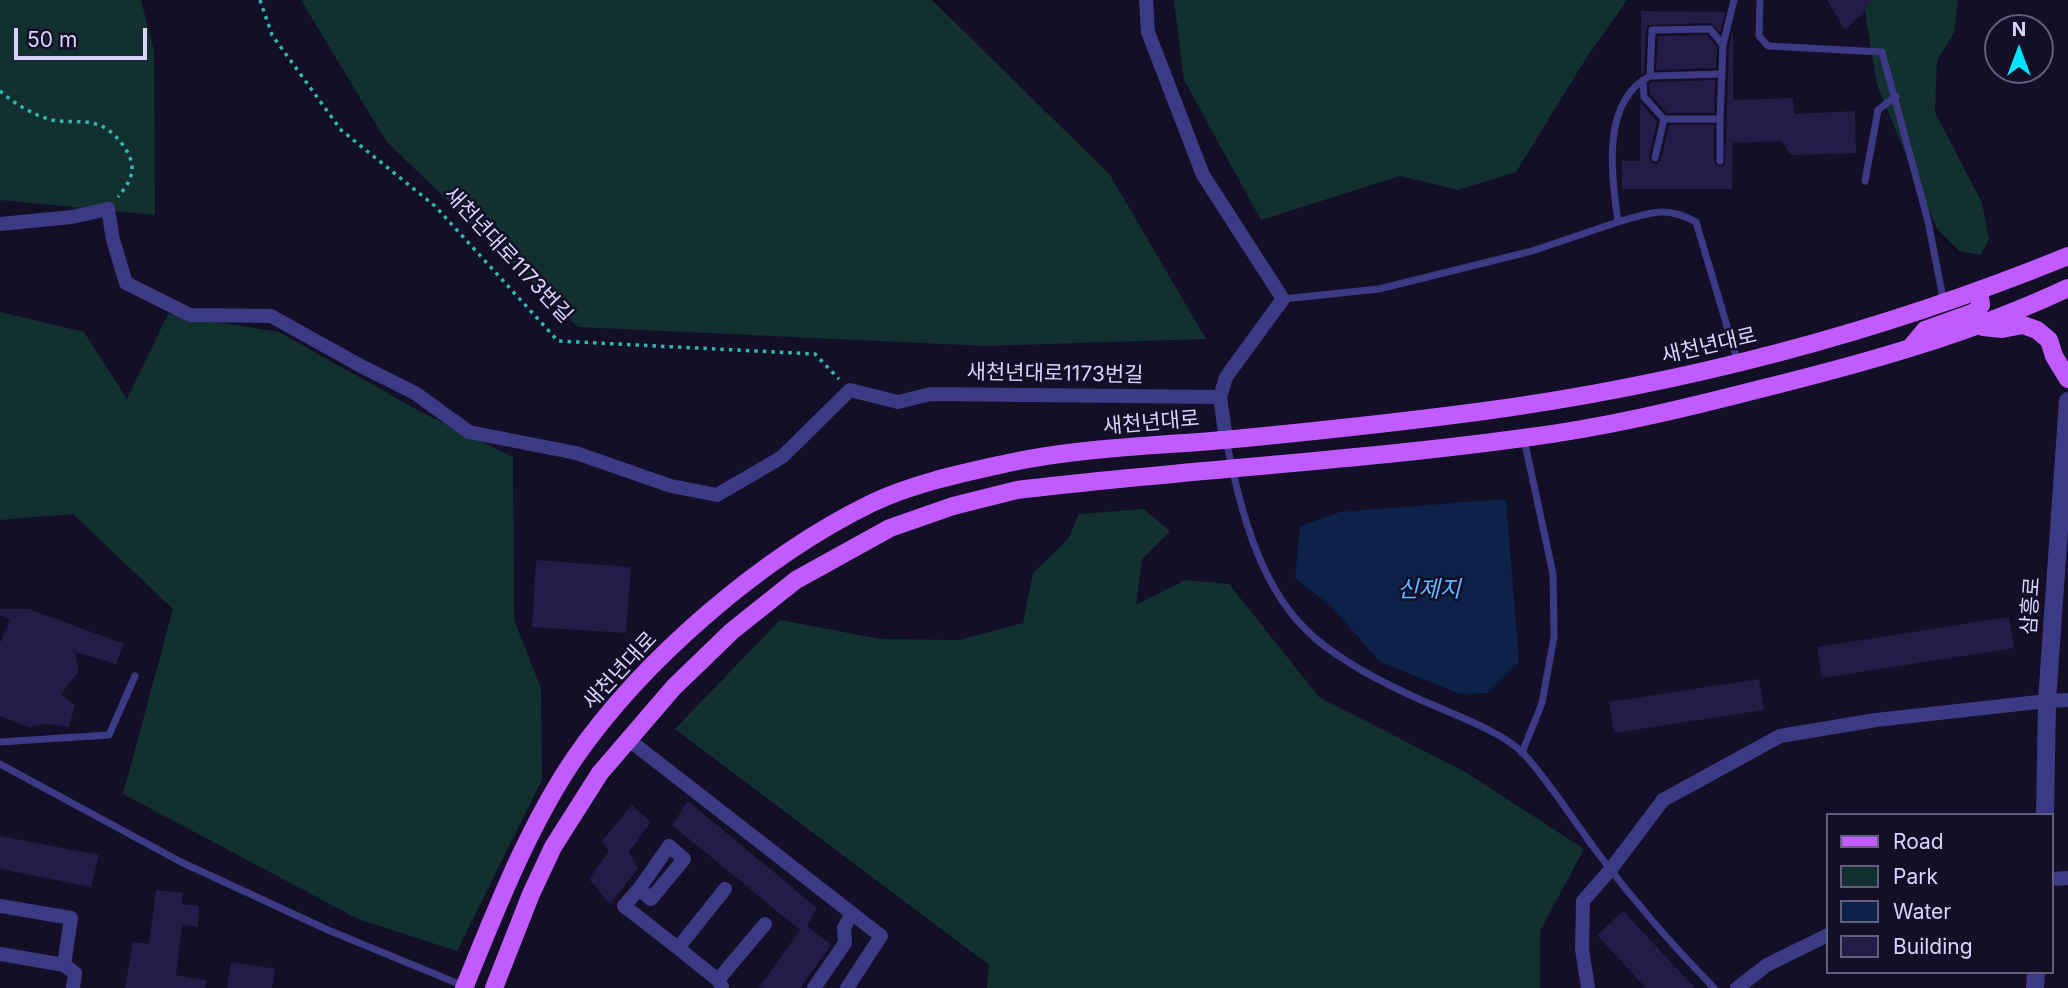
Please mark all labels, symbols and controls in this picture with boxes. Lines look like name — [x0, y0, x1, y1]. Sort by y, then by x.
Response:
scale bar — [18, 14, 150, 58]
north arrow — [1984, 14, 2054, 84]
text: N — [2012, 18, 2026, 41]
text: 50 m — [27, 27, 77, 52]
street label: 새천년대로1173번길 — [438, 182, 578, 328]
street label: 새천년대로 — [1659, 323, 1759, 369]
street label: 새천년대로1173번길 — [966, 360, 1144, 388]
street label: 새천년대로 — [1102, 406, 1200, 440]
water label: 신제지 — [1397, 576, 1461, 604]
street label: 삼흥로 — [2016, 576, 2046, 636]
street label: 새천년대로 — [578, 627, 662, 715]
legend — [1826, 813, 2054, 974]
text: Road — [1893, 829, 1944, 854]
text: Park — [1893, 864, 1938, 889]
text: Water — [1893, 899, 1951, 924]
text: Building — [1893, 934, 1973, 959]

